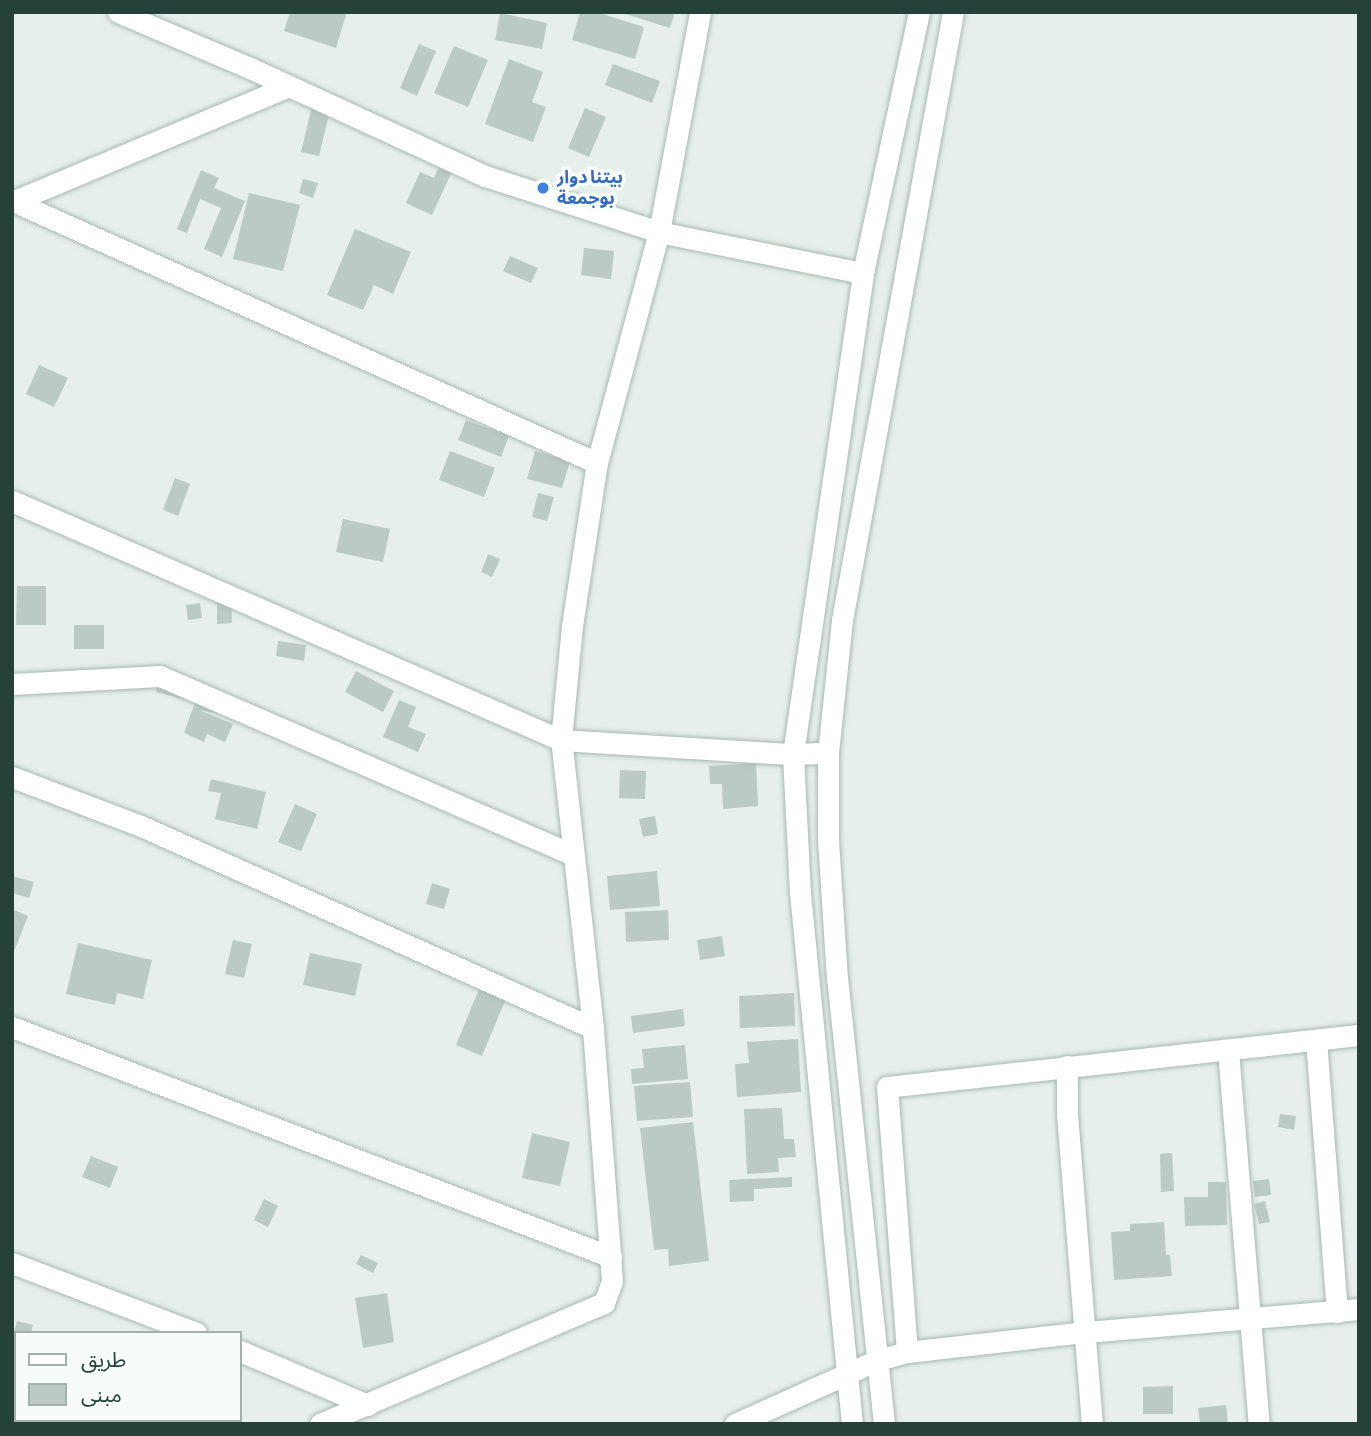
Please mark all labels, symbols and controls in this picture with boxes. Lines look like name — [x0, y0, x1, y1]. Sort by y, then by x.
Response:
place label: بيتنا دوار بوجمعة — [557, 167, 623, 210]
marker: بيتنا دوار بوجمعة — [535, 180, 551, 196]
legend — [14, 1331, 242, 1422]
text: طريق — [81, 1347, 126, 1371]
text: مبنى — [81, 1382, 122, 1406]

